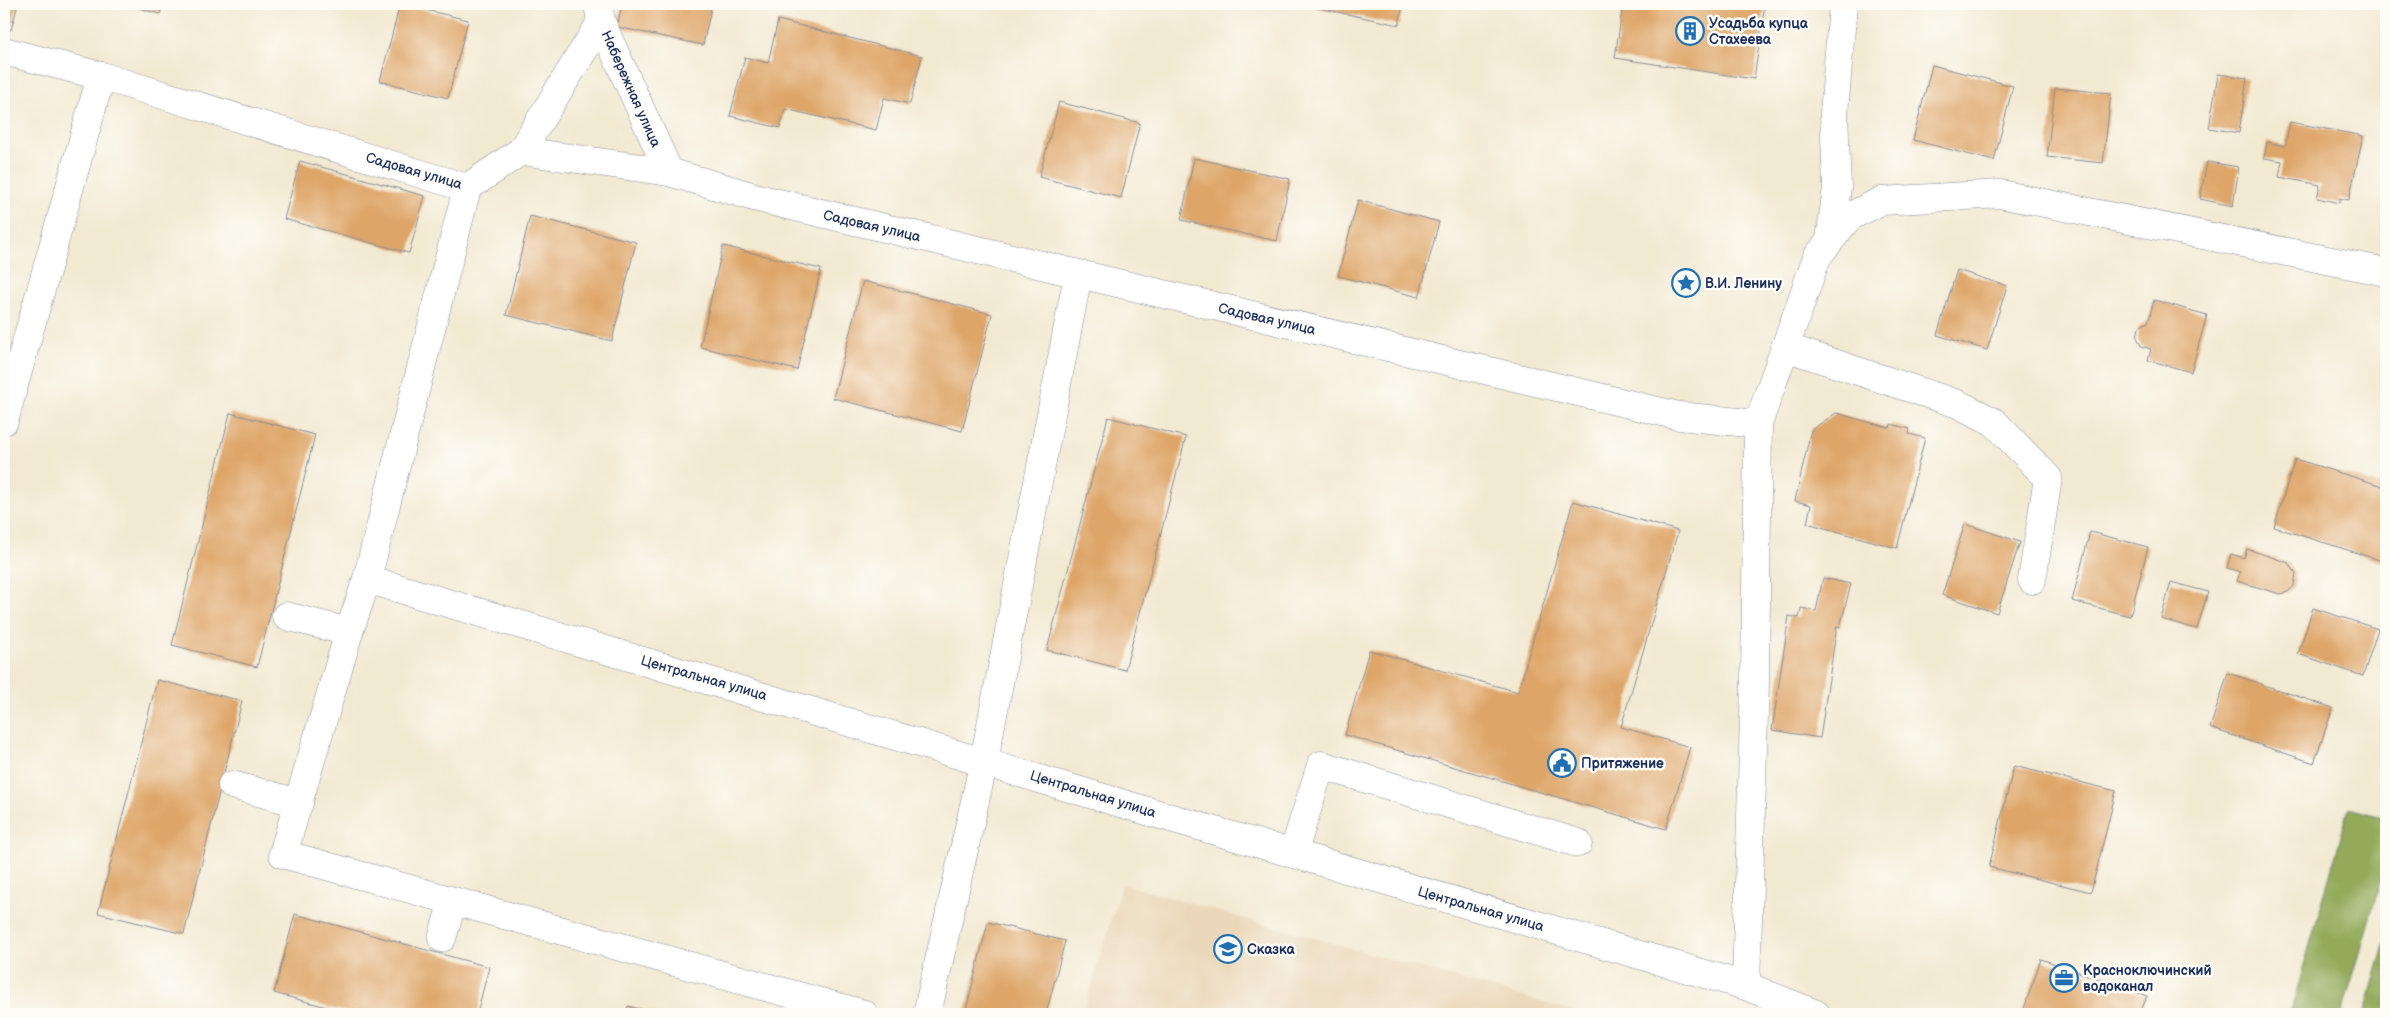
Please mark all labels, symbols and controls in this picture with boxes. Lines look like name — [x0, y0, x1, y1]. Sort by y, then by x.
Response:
place label: Усадьба купца Стахеева — [1709, 15, 1809, 48]
building icon: Усадьба купца Стахеева — [1675, 16, 1705, 46]
street label: Набережная улица — [598, 28, 665, 151]
street label: Садовая улица — [364, 149, 465, 193]
street label: Садовая улица — [822, 207, 923, 246]
place icon: В.И. Ленину — [1671, 268, 1701, 298]
place label: В.И. Ленину — [1705, 275, 1782, 292]
street label: Садовая улица — [1217, 300, 1318, 339]
street label: Центральная улица — [639, 652, 770, 704]
public building icon: Притяжение — [1547, 748, 1577, 778]
place label: Притяжение — [1581, 755, 1664, 772]
street label: Центральная улица — [1028, 767, 1159, 821]
street label: Центральная улица — [1416, 883, 1547, 935]
school or university icon: Сказка — [1213, 934, 1243, 964]
place label: Сказка — [1247, 941, 1295, 958]
place label: Красноключинский водоканал — [2083, 962, 2211, 995]
office icon: Красноключинский водоканал — [2049, 963, 2079, 993]

